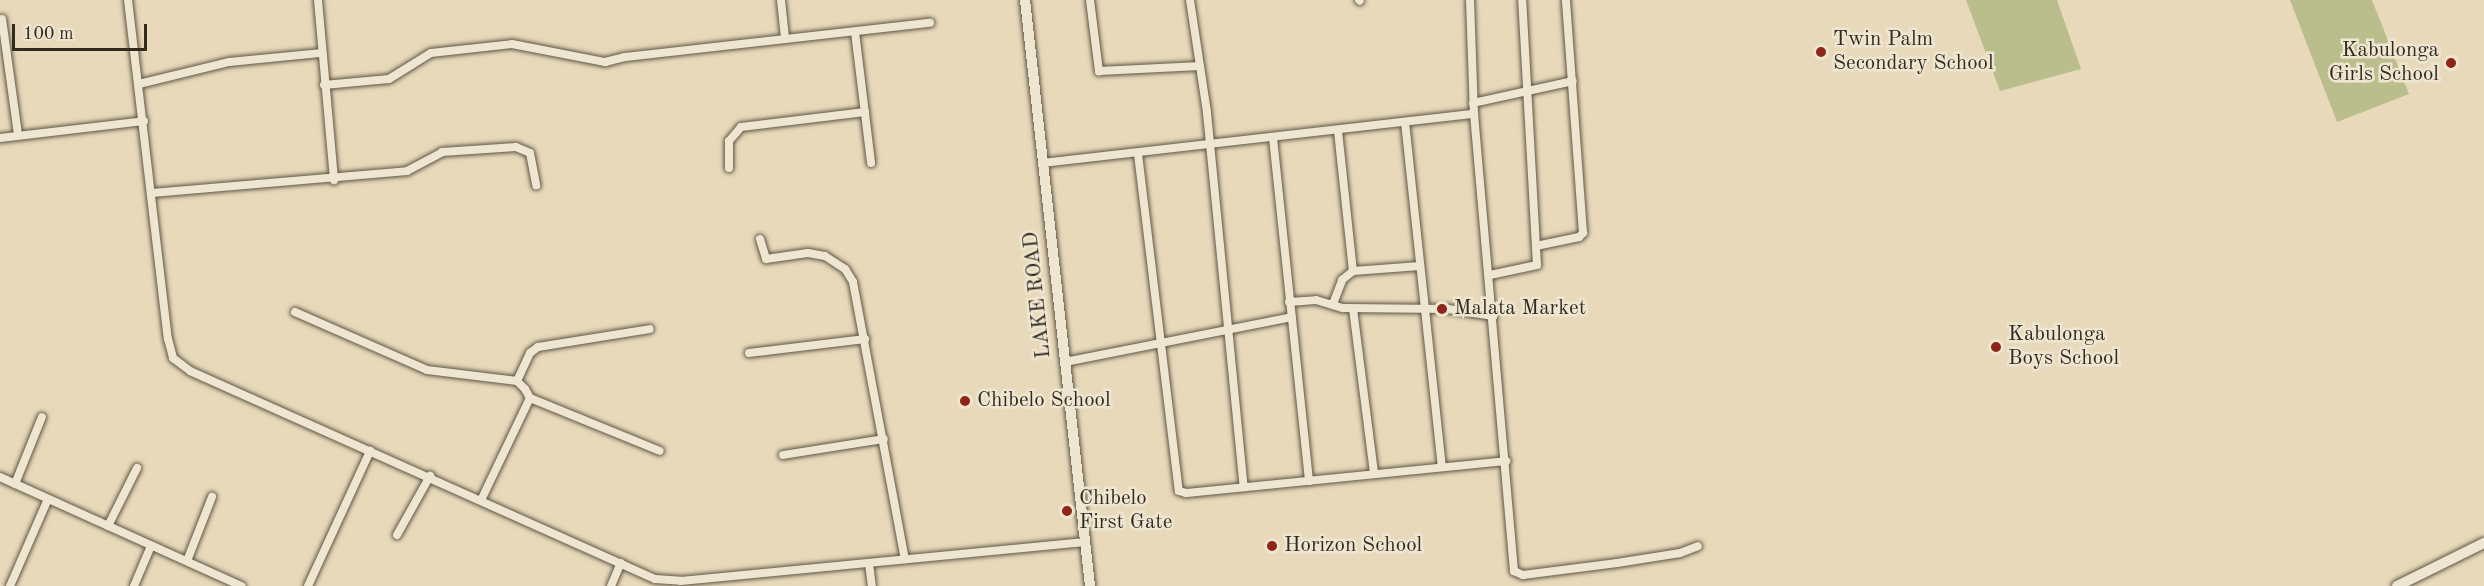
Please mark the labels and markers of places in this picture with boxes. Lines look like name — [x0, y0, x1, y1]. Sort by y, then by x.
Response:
place label: Twin Palm Secondary School — [1833, 27, 1994, 77]
place label: Kabulonga Girls School — [2329, 38, 2439, 88]
marker: Twin Palm Secondary School — [1814, 45, 1828, 59]
marker: Kabulonga Girls School — [2444, 56, 2458, 70]
place label: Malata Market — [1454, 296, 1586, 322]
marker: Malata Market — [1435, 302, 1449, 316]
place label: Kabulonga Boys School — [2008, 322, 2119, 372]
marker: Kabulonga Boys School — [1989, 340, 2003, 354]
place label: Chibelo School — [977, 388, 1111, 414]
marker: Chibelo School — [958, 394, 972, 408]
place label: Chibelo First Gate — [1079, 486, 1172, 536]
marker: Chibelo First Gate — [1060, 504, 1074, 518]
place label: Horizon School — [1284, 533, 1422, 559]
marker: Horizon School — [1265, 539, 1279, 553]

